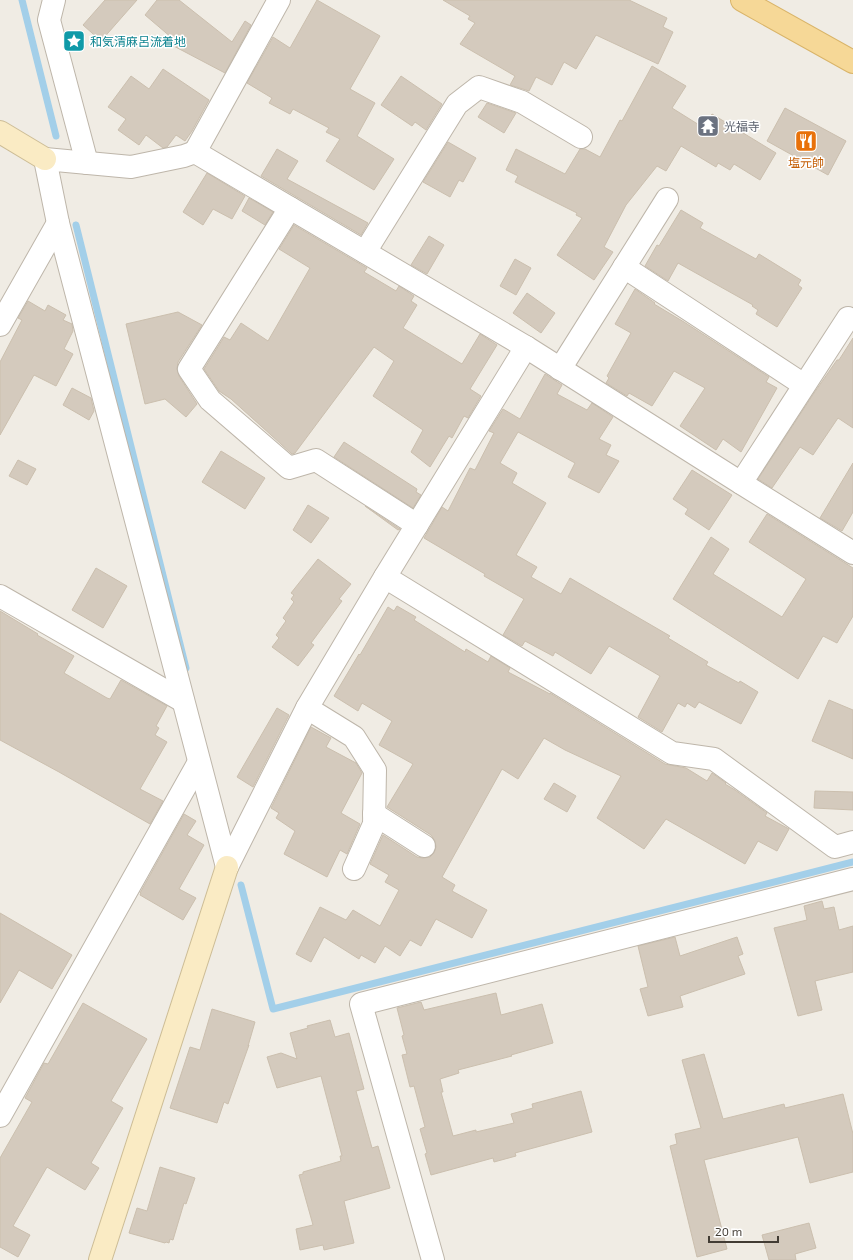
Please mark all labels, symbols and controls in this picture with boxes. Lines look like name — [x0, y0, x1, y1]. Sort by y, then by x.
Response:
place icon: 和気清麻呂流着地 — [61, 28, 87, 54]
place label: 和気清麻呂流着地 — [90, 34, 186, 48]
temple icon: 光福寺 — [695, 113, 721, 139]
place label: 光福寺 — [724, 119, 760, 133]
restaurant icon: 塩元帥 — [793, 128, 819, 154]
place label: 塩元帥 — [788, 155, 824, 169]
scale bar — [709, 1218, 778, 1244]
text: 20 m — [715, 1224, 742, 1238]

